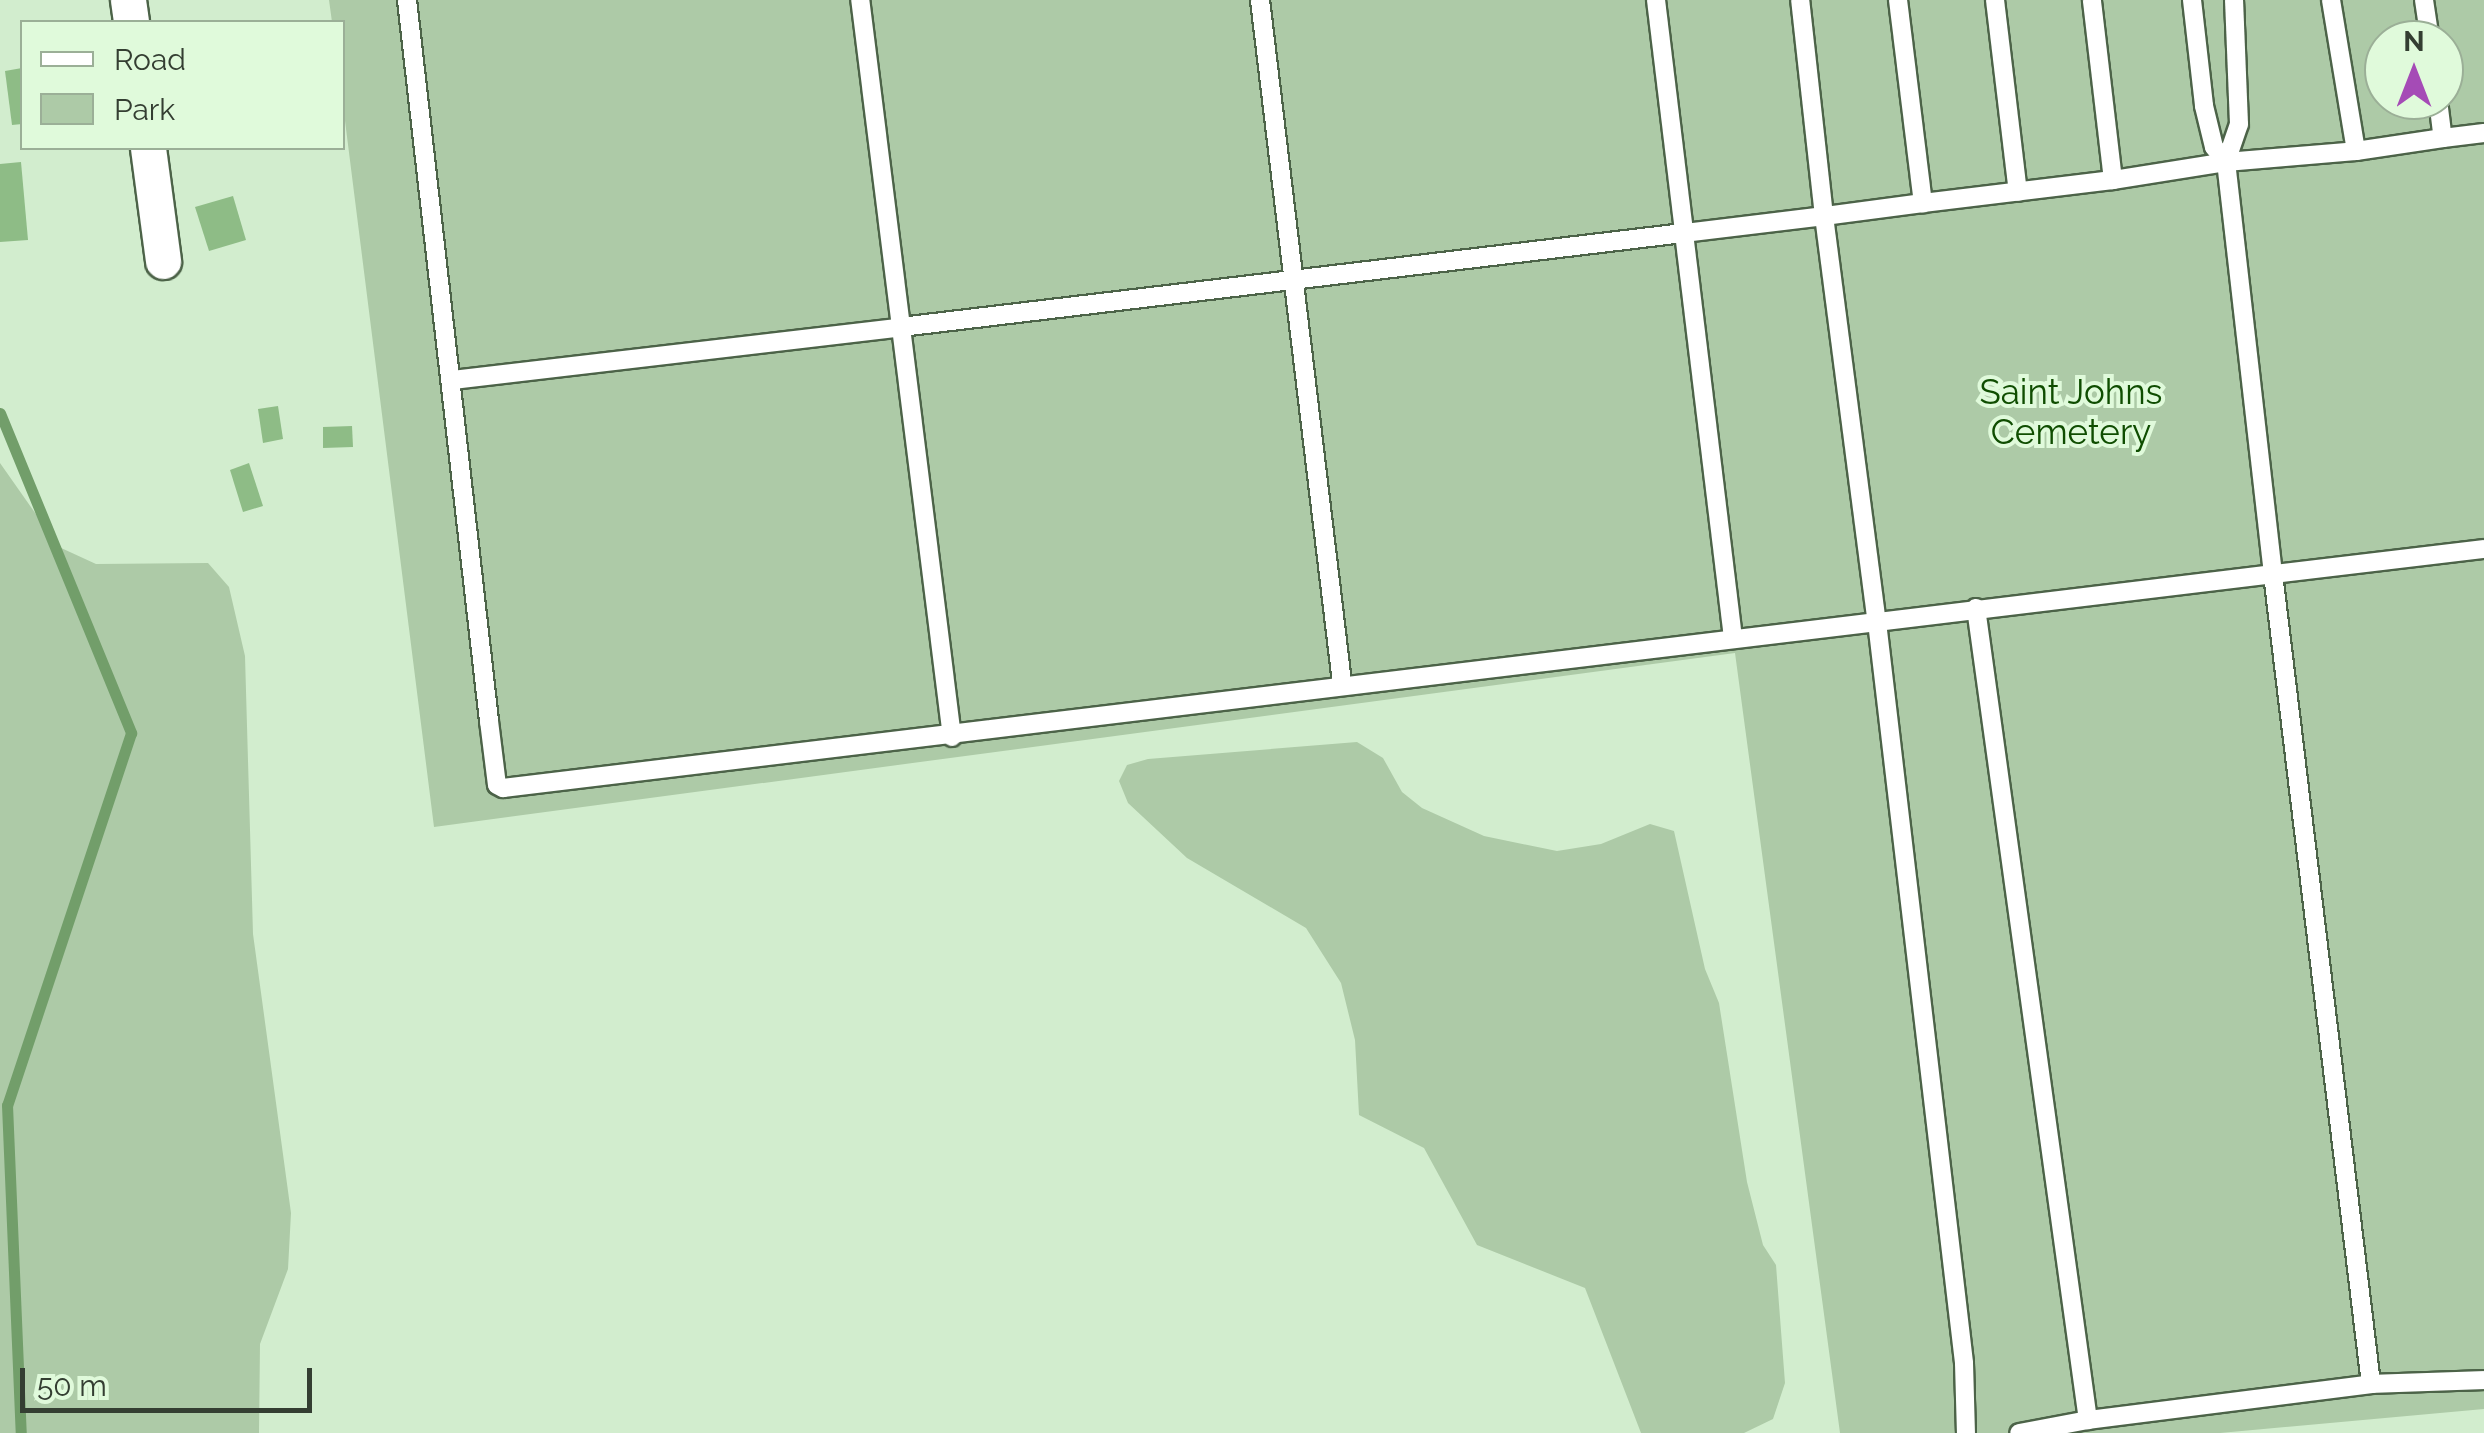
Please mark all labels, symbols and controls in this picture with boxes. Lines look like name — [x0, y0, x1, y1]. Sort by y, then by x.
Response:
legend — [20, 20, 345, 150]
north arrow — [2364, 20, 2464, 120]
text: N — [2403, 25, 2425, 58]
text: Road — [114, 42, 186, 77]
text: Park — [114, 92, 175, 127]
park label: Saint Johns Cemetery — [1979, 371, 2163, 453]
scale bar — [25, 1348, 318, 1410]
text: 50 m — [37, 1368, 107, 1403]

